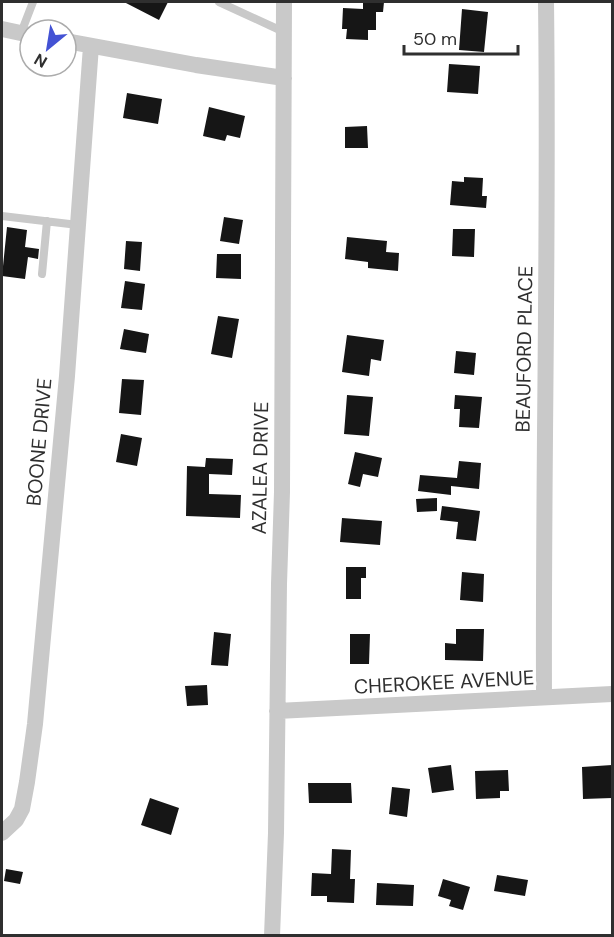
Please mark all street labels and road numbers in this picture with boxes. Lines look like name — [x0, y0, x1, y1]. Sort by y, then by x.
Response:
street label: BEAUFORD PLACE — [510, 266, 538, 432]
street label: BOONE DRIVE — [20, 377, 58, 507]
street label: AZALEA DRIVE — [246, 401, 274, 535]
street label: CHEROKEE AVENUE — [353, 664, 535, 700]

